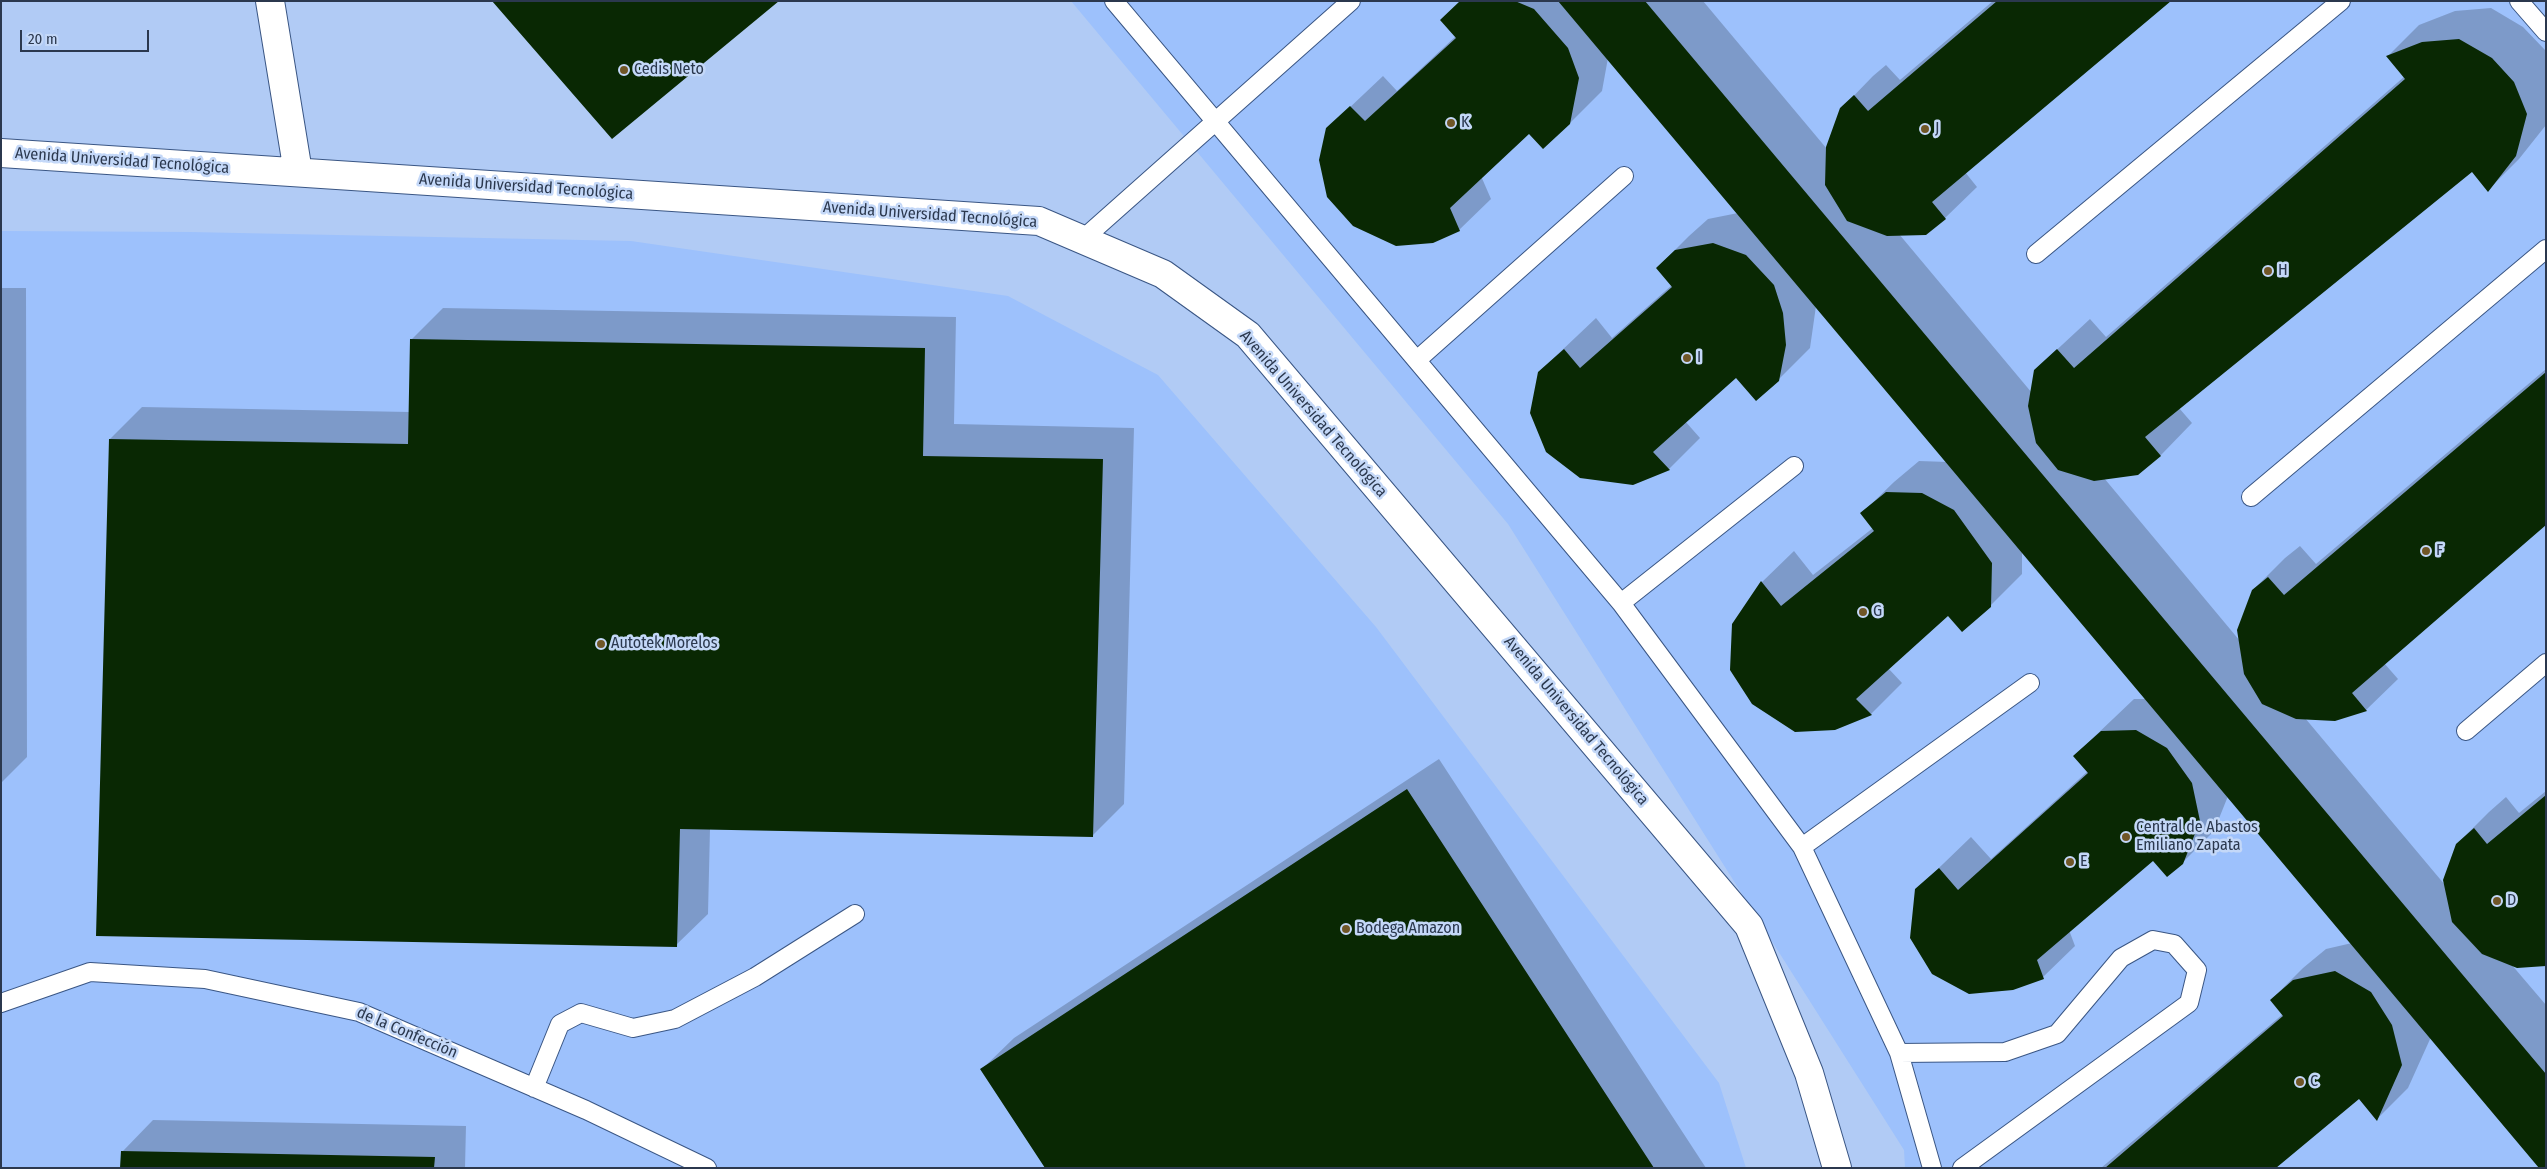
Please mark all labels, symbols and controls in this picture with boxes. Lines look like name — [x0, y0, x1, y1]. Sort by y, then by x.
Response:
scale bar — [22, 20, 151, 52]
text: 20 m — [28, 30, 58, 48]
place label: Cedis Neto — [634, 60, 704, 80]
marker: Cedis Neto — [618, 64, 630, 76]
place label: K — [1461, 113, 1469, 133]
marker: K — [1445, 117, 1457, 129]
place label: J — [1935, 119, 1939, 139]
marker: J — [1919, 123, 1931, 135]
street label: Avenida Universidad Tecnológica — [14, 144, 230, 178]
street label: Avenida Universidad Tecnológica — [418, 170, 634, 204]
street label: Avenida Universidad Tecnológica — [822, 198, 1038, 232]
place label: H — [2278, 261, 2288, 281]
marker: H — [2262, 265, 2274, 277]
street label: Avenida Universidad Tecnológica — [1235, 327, 1391, 501]
place label: I — [1697, 348, 1701, 368]
marker: I — [1681, 352, 1693, 364]
place label: F — [2436, 541, 2443, 561]
marker: F — [2420, 545, 2432, 557]
place label: G — [1873, 602, 1882, 622]
marker: G — [1857, 606, 1869, 618]
street label: Avenida Universidad Tecnológica — [1500, 633, 1652, 809]
place label: Autotek Morelos — [611, 634, 718, 654]
marker: Autotek Morelos — [595, 638, 607, 650]
place label: Central de Abastos Emiliano Zapata — [2136, 818, 2258, 856]
marker: Central de Abastos Emiliano Zapata — [2120, 831, 2132, 843]
place label: E — [2080, 852, 2088, 872]
marker: E — [2064, 856, 2076, 868]
place label: D — [2507, 891, 2516, 911]
marker: D — [2491, 895, 2503, 907]
place label: Bodega Amazon — [1356, 919, 1460, 939]
marker: Bodega Amazon — [1340, 923, 1352, 935]
street label: de la Confección — [354, 1003, 460, 1063]
place label: C — [2310, 1072, 2318, 1092]
marker: C — [2294, 1076, 2306, 1088]

